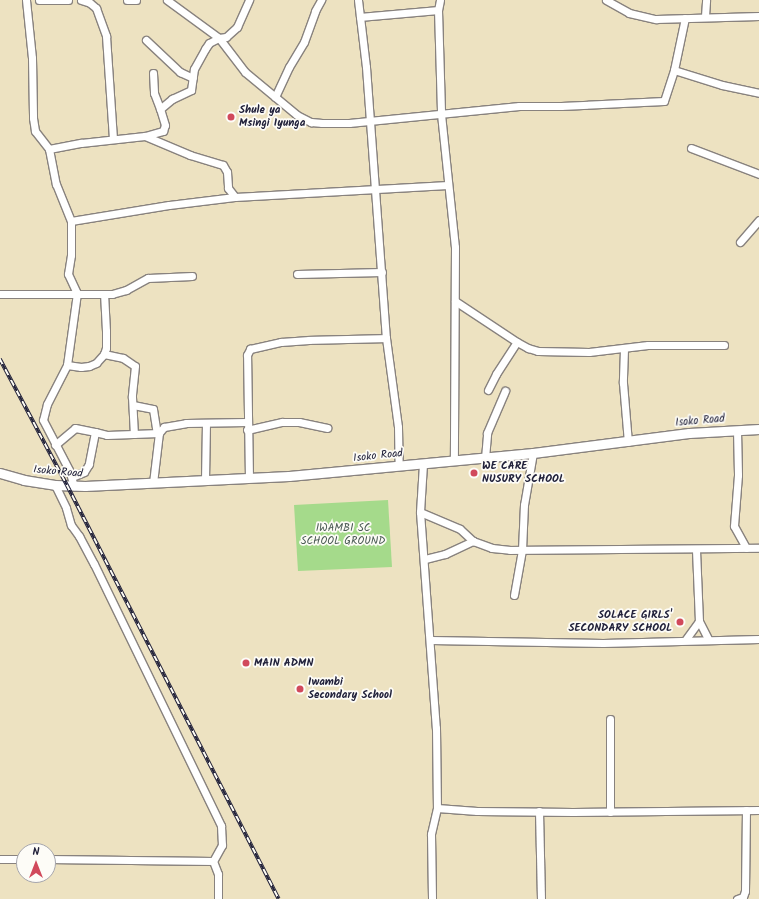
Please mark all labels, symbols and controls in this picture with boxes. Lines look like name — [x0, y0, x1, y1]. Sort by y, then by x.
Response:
place label: Shule ya Msingi Iyunga — [239, 104, 305, 130]
marker: Shule ya Msingi Iyunga — [226, 112, 236, 122]
street label: Isoko Road — [675, 412, 725, 430]
street label: Isoko Road — [353, 447, 403, 465]
place label: WE CARE NUSURY SCHOOL — [482, 460, 565, 486]
street label: Isoko Road — [33, 463, 83, 481]
marker: WE CARE NUSURY SCHOOL — [469, 468, 479, 478]
park label: IWAMBI SC SCHOOL GROUND — [301, 522, 385, 548]
place label: SOLACE GIRLS' SECONDARY SCHOOL — [568, 609, 672, 635]
marker: SOLACE GIRLS' SECONDARY SCHOOL — [675, 617, 685, 627]
place label: MAIN ADMN — [254, 656, 313, 670]
marker: MAIN ADMN — [241, 658, 251, 668]
place label: Iwambi Secondary School — [308, 676, 392, 702]
marker: Iwambi Secondary School — [295, 684, 305, 694]
north arrow — [16, 843, 56, 883]
text: N — [33, 843, 39, 861]

